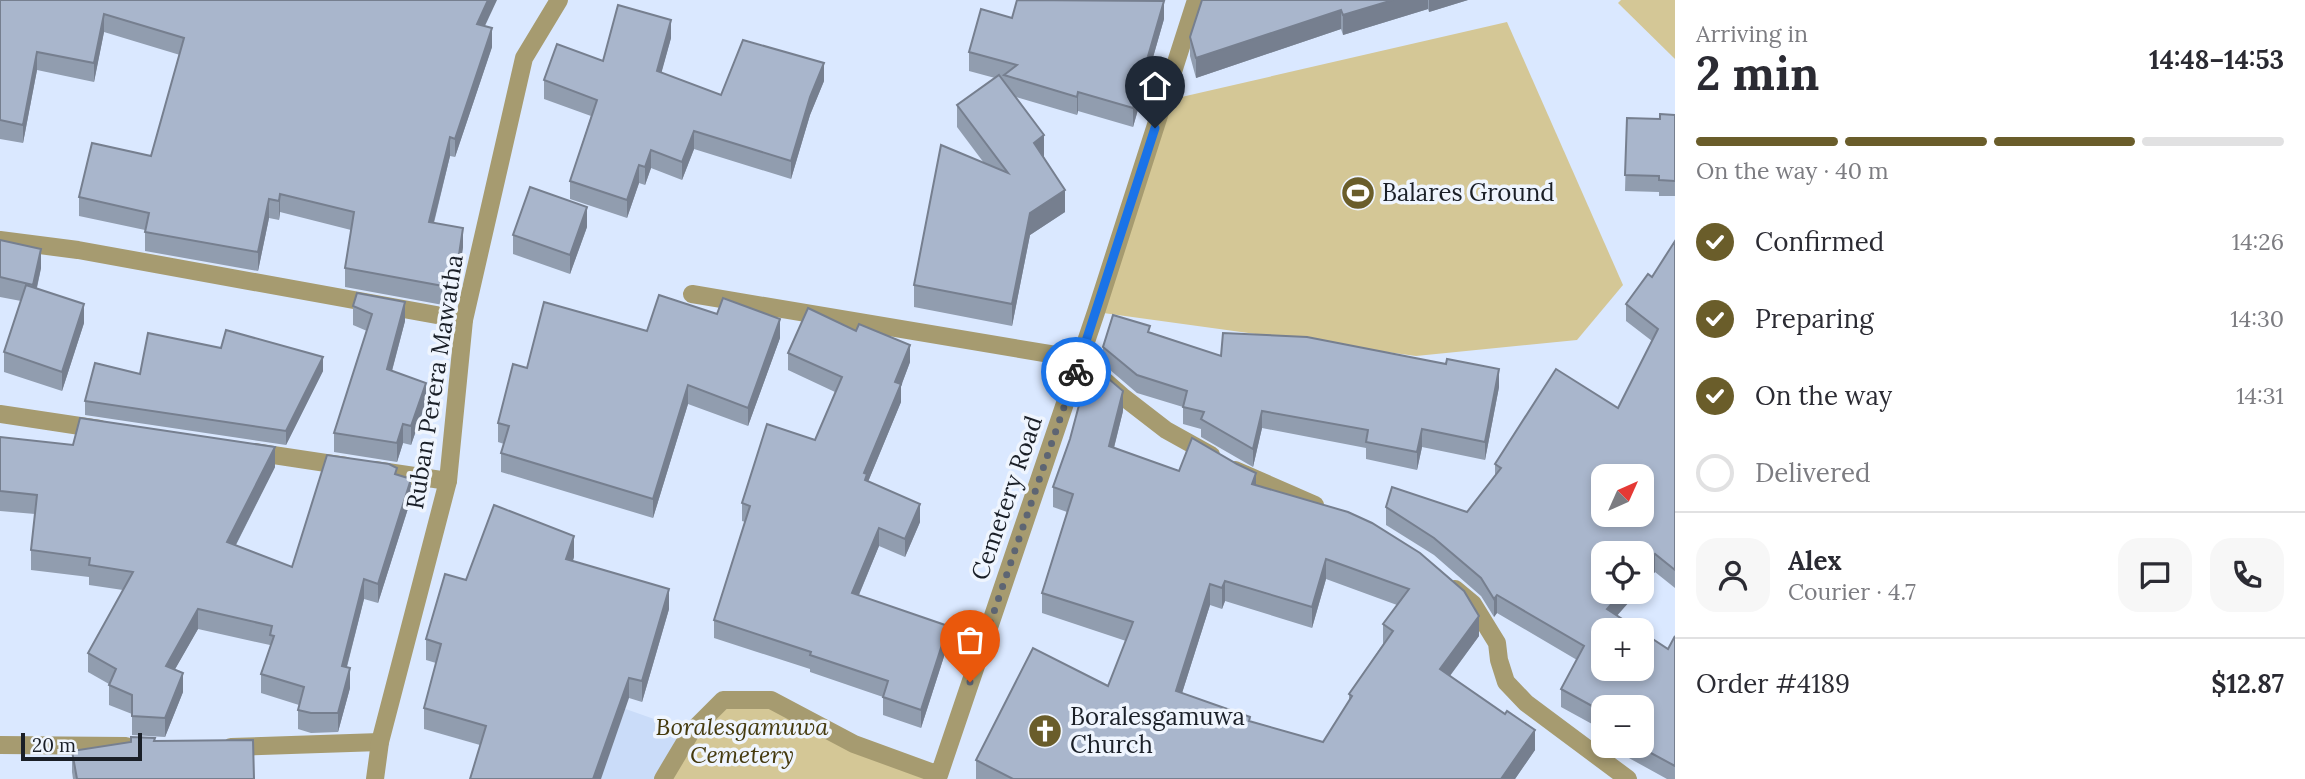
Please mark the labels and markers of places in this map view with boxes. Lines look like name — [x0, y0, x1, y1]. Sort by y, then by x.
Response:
pin — [1125, 56, 1185, 128]
sports icon: Balares Ground — [1339, 174, 1377, 212]
place label: Balares Ground — [1382, 177, 1555, 208]
pin — [940, 610, 1000, 682]
place label: Boralesgamuwa Church — [1070, 701, 1245, 760]
church icon: Boralesgamuwa Church — [1026, 712, 1064, 750]

